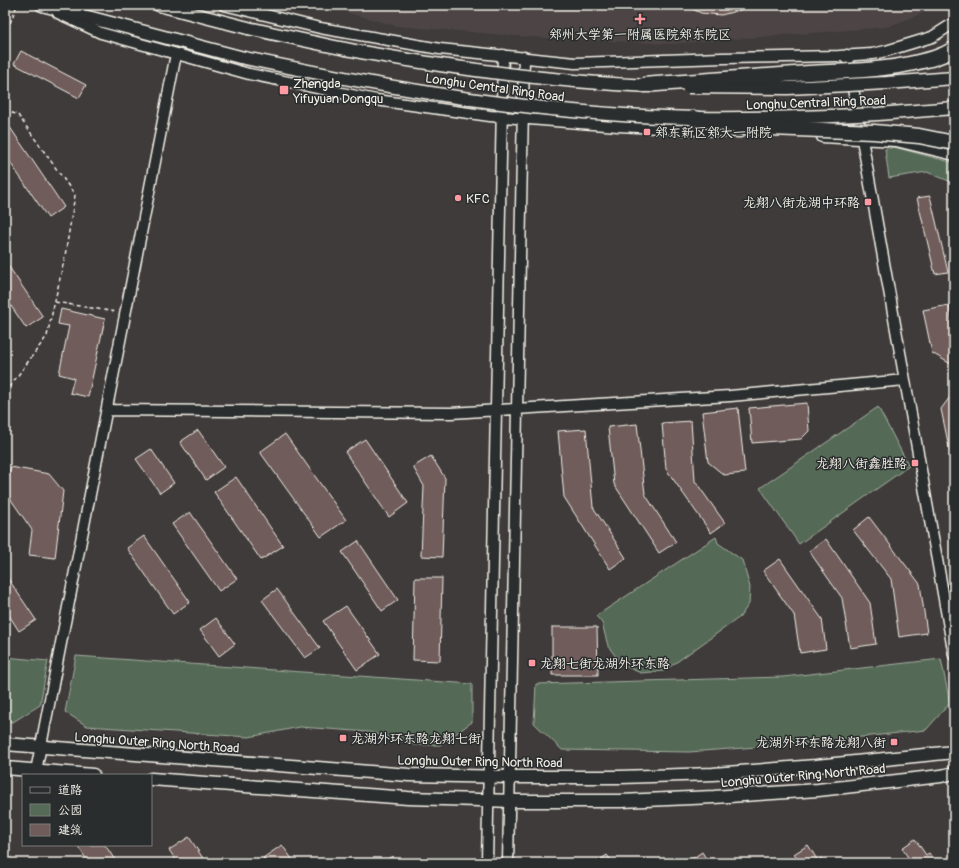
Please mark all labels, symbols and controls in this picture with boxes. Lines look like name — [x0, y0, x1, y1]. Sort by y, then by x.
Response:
marker: 郑州大学第一附属医院郑东院区 — [634, 13, 646, 25]
place label: 郑州大学第一附属医院郑东院区 — [549, 27, 731, 43]
street label: Longhu Central Ring Road — [424, 70, 565, 106]
place label: Zhengda Yifuyuan Dongqu — [292, 76, 383, 107]
marker: Zhengda Yifuyuan Dongqu — [278, 84, 290, 96]
street label: Longhu Central Ring Road — [746, 93, 886, 113]
place label: 郑东新区郑大一附院 — [655, 125, 772, 141]
marker: 郑东新区郑大一附院 — [642, 127, 652, 137]
place label: KFC — [466, 191, 490, 207]
marker: KFC — [453, 193, 463, 203]
place label: 龙翔八街龙湖中环路 — [743, 195, 860, 211]
marker: 龙翔八街龙湖中环路 — [863, 197, 873, 207]
place label: 龙翔八街鑫胜路 — [816, 456, 907, 472]
marker: 龙翔八街鑫胜路 — [910, 458, 920, 468]
place label: 龙翔七街龙湖外环东路 — [540, 656, 670, 672]
marker: 龙翔七街龙湖外环东路 — [527, 658, 537, 668]
street label: Longhu Outer Ring North Road — [74, 729, 240, 757]
place label: 龙湖外环东路龙翔七街 — [351, 731, 481, 747]
marker: 龙湖外环东路龙翔七街 — [338, 733, 348, 743]
place label: 龙湖外环东路龙翔八街 — [756, 735, 886, 751]
marker: 龙湖外环东路龙翔八街 — [889, 737, 899, 747]
street label: Longhu Outer Ring North Road — [397, 753, 563, 771]
street label: Longhu Outer Ring North Road — [720, 761, 886, 791]
legend — [22, 774, 152, 846]
text: 道路 — [58, 783, 82, 798]
text: 公园 — [58, 803, 82, 818]
text: 建筑 — [58, 823, 82, 838]

